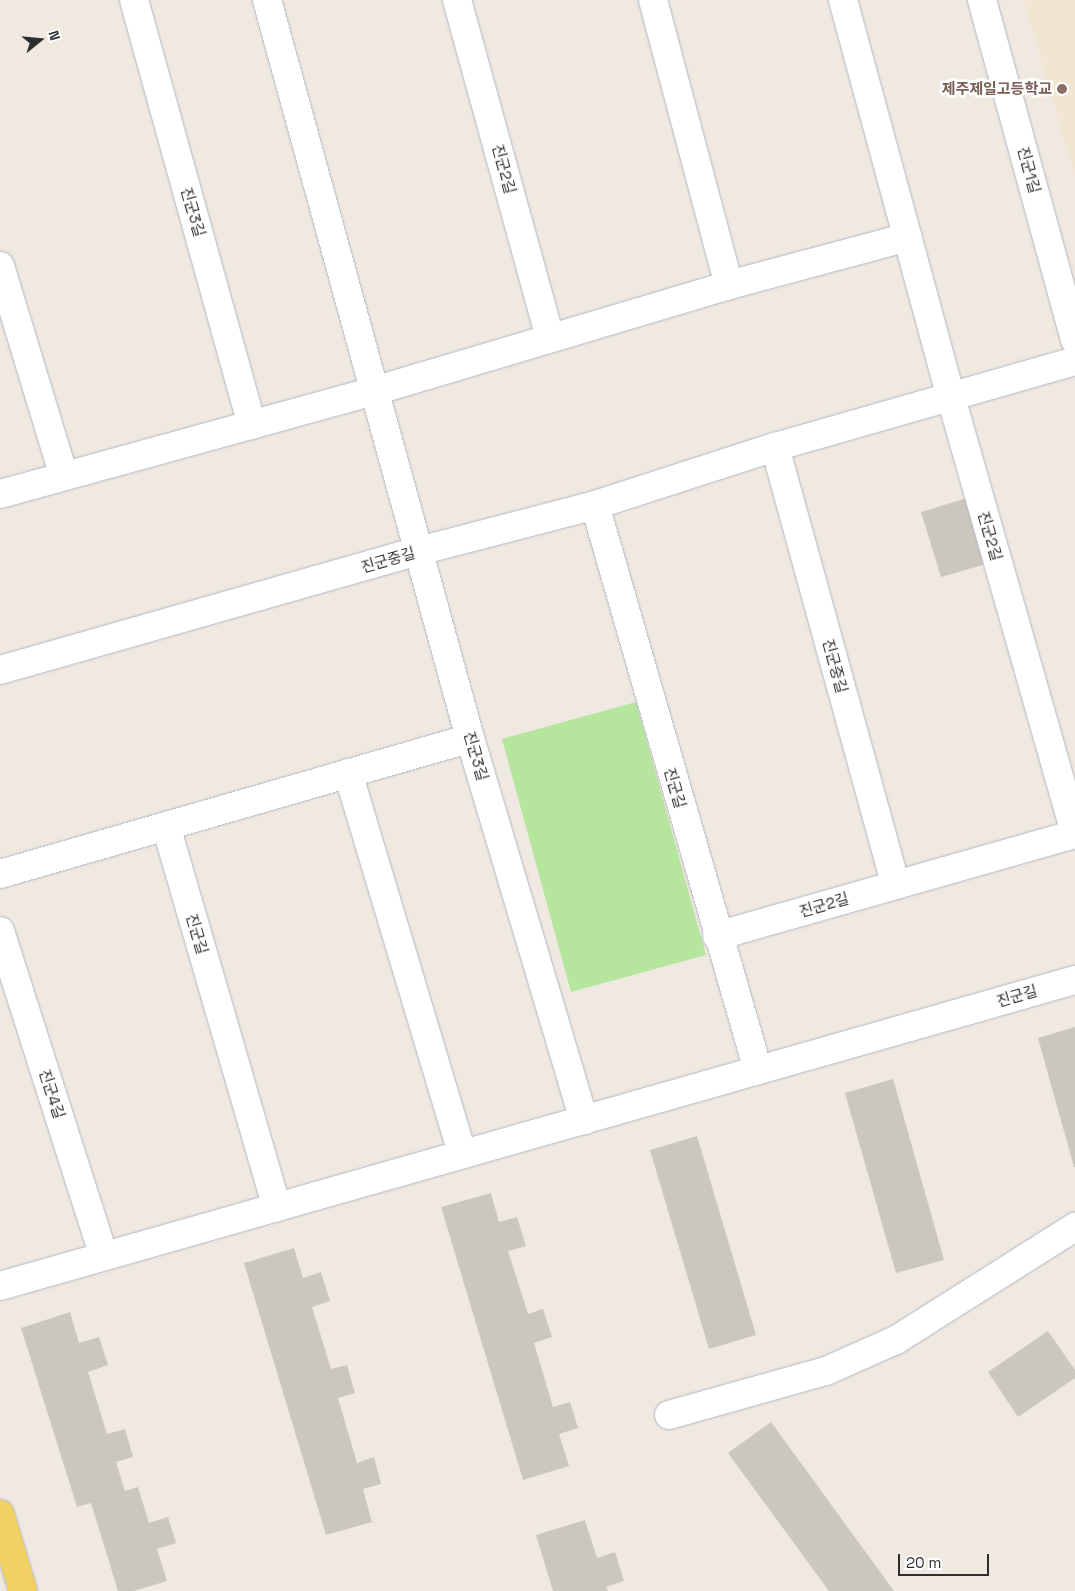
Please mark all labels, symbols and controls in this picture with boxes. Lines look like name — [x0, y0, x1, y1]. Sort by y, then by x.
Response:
north arrow — [15, 15, 65, 65]
text: N — [44, 28, 64, 43]
place label: 제주제일고등학교 — [942, 80, 1052, 98]
marker: 제주제일고등학교 — [1056, 83, 1068, 95]
street label: 진군2길 — [489, 142, 519, 196]
street label: 진군1길 — [1014, 145, 1044, 195]
street label: 진군3길 — [177, 185, 209, 239]
street label: 진군2길 — [974, 509, 1006, 563]
street label: 진군중길 — [359, 544, 417, 576]
street label: 진군중길 — [819, 637, 851, 695]
street label: 진군3길 — [460, 729, 492, 783]
street label: 진군길 — [661, 766, 689, 810]
street label: 진군2길 — [797, 889, 851, 921]
street label: 진군길 — [183, 912, 211, 956]
street label: 진군길 — [995, 982, 1039, 1010]
street label: 진군4길 — [36, 1067, 68, 1121]
scale bar — [900, 1544, 991, 1576]
text: 20 m — [906, 1553, 941, 1572]

